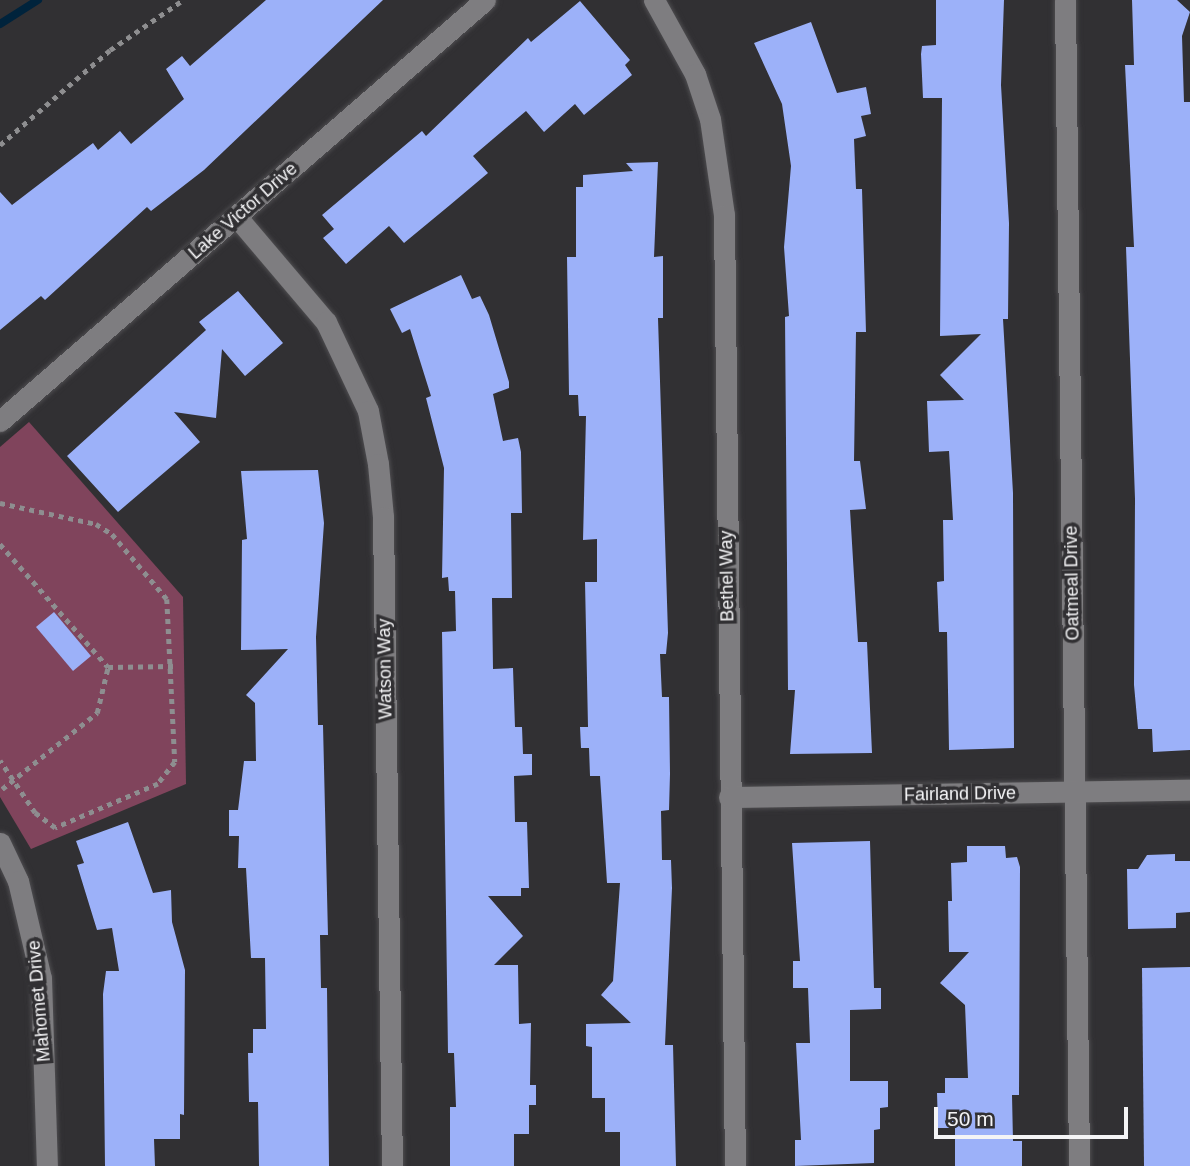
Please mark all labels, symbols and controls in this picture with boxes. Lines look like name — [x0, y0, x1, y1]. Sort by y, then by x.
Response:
street label: Lake Victor Drive — [184, 158, 302, 264]
street label: Oatmeal Drive — [1060, 525, 1084, 641]
street label: Bethel Way — [715, 530, 739, 622]
street label: Watson Way — [373, 618, 397, 720]
street label: Fairland Drive — [904, 782, 1016, 806]
street label: Mahomet Drive — [23, 939, 55, 1063]
scale bar — [938, 1092, 1132, 1136]
text: 50 m — [947, 1107, 994, 1130]

